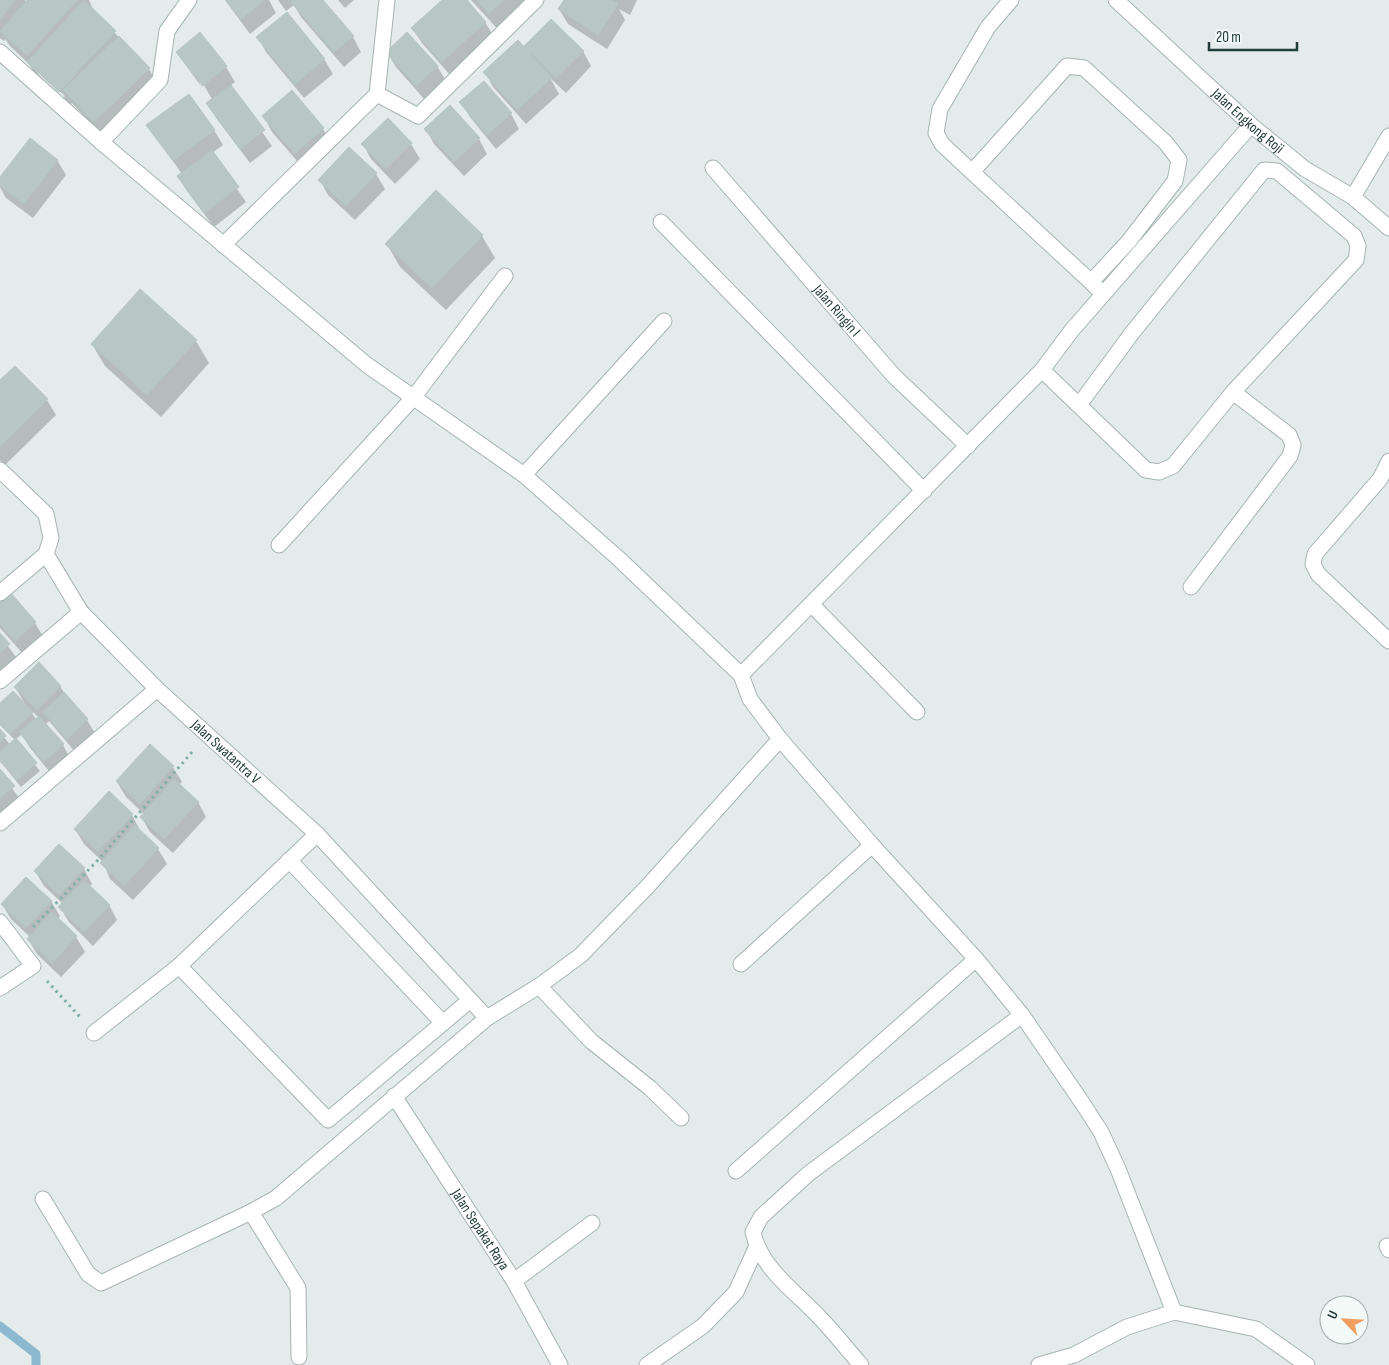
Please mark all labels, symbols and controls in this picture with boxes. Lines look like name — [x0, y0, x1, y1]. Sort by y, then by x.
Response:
scale bar — [1209, 20, 1296, 52]
text: 20 m — [1216, 28, 1241, 47]
street label: Jalan Engkong Roji — [1207, 83, 1288, 158]
street label: Jalan Ringin I — [809, 280, 865, 341]
street label: Jalan Swatantra V — [187, 715, 265, 788]
street label: Jalan Sepakat Raya — [447, 1184, 514, 1274]
north arrow — [1319, 1295, 1369, 1345]
text: U — [1323, 1308, 1342, 1322]

